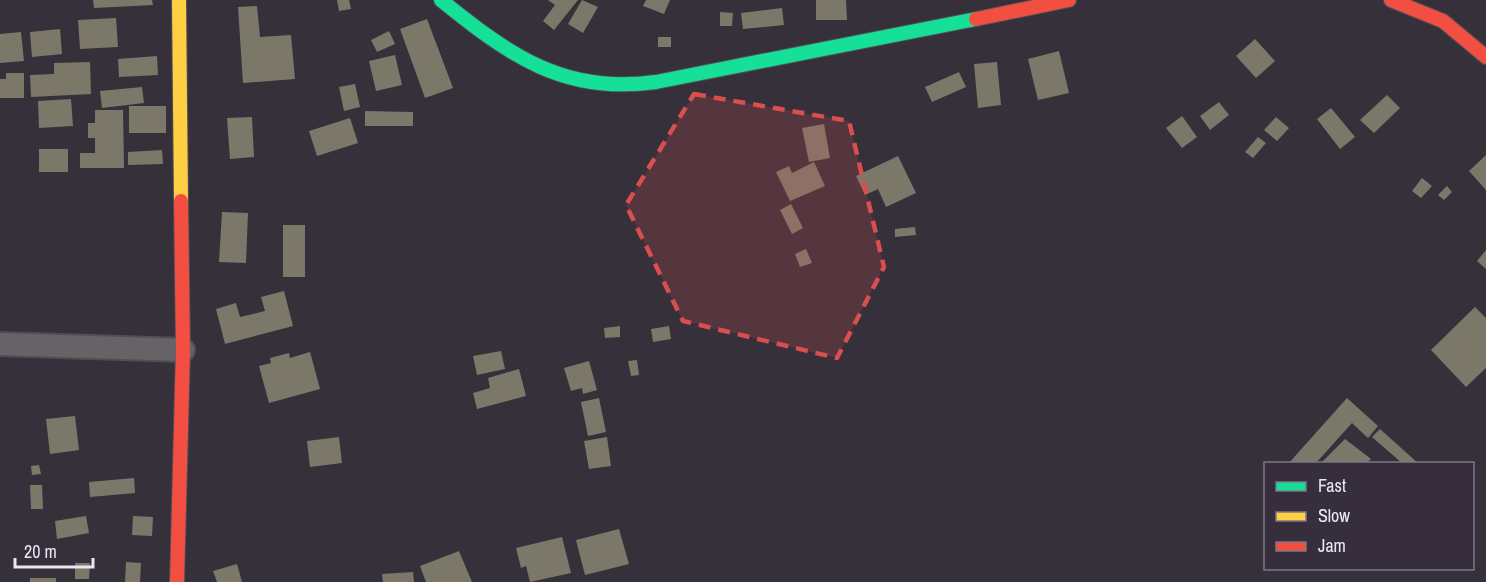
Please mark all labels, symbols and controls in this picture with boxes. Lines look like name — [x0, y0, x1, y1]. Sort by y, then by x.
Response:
legend — [1264, 462, 1474, 570]
text: Fast — [1318, 473, 1346, 498]
text: Slow — [1318, 503, 1350, 528]
scale bar — [15, 531, 93, 569]
text: Jam — [1318, 533, 1346, 558]
text: 20 m — [24, 539, 57, 564]

